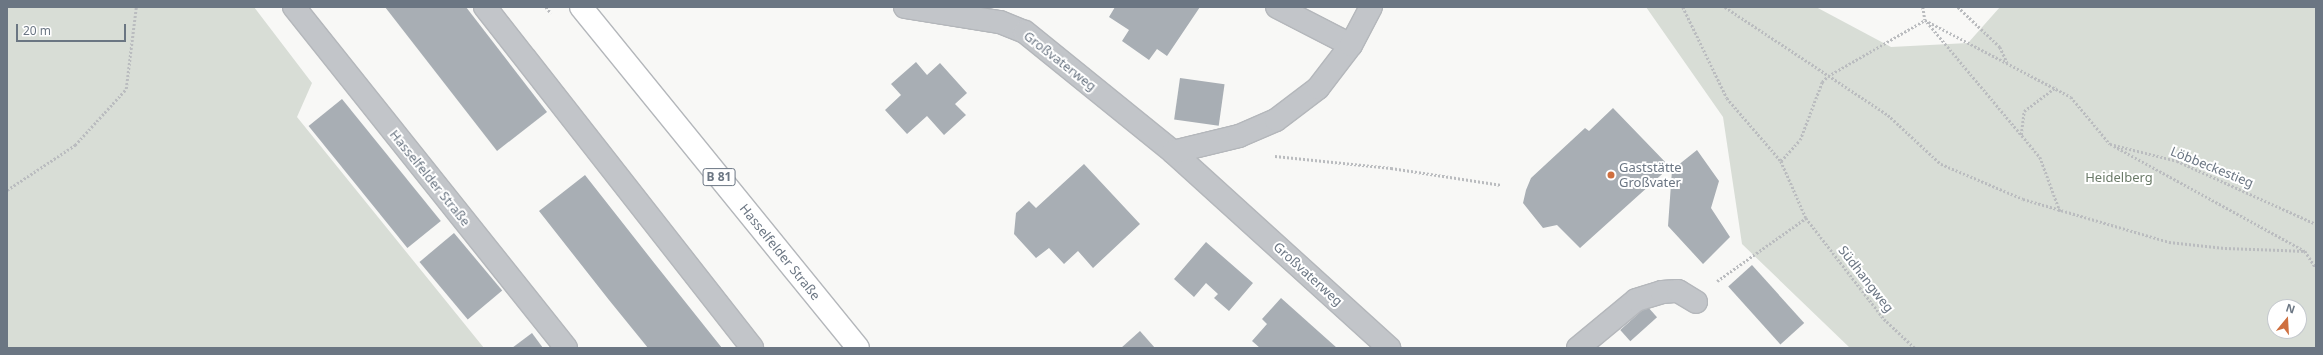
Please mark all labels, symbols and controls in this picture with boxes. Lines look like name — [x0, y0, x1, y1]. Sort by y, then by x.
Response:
scale bar — [18, 16, 128, 42]
text: 20 m — [23, 22, 51, 39]
street label: Großvaterweg — [1021, 28, 1099, 94]
street label: Hasselfelder Straße — [386, 127, 474, 229]
street label: Löbbeckestieg — [2168, 143, 2256, 191]
place label: Gaststätte Großvater — [1619, 160, 1682, 191]
road number: B 81 — [702, 167, 736, 187]
park label: Heidelberg — [2085, 169, 2153, 185]
marker: Gaststätte Großvater — [1606, 170, 1616, 180]
street label: Hasselfelder Straße — [736, 201, 824, 303]
street label: Großvaterweg — [1270, 239, 1346, 309]
street label: Südhangweg — [1835, 243, 1897, 315]
north arrow — [2267, 299, 2307, 339]
text: N — [2284, 300, 2297, 317]

